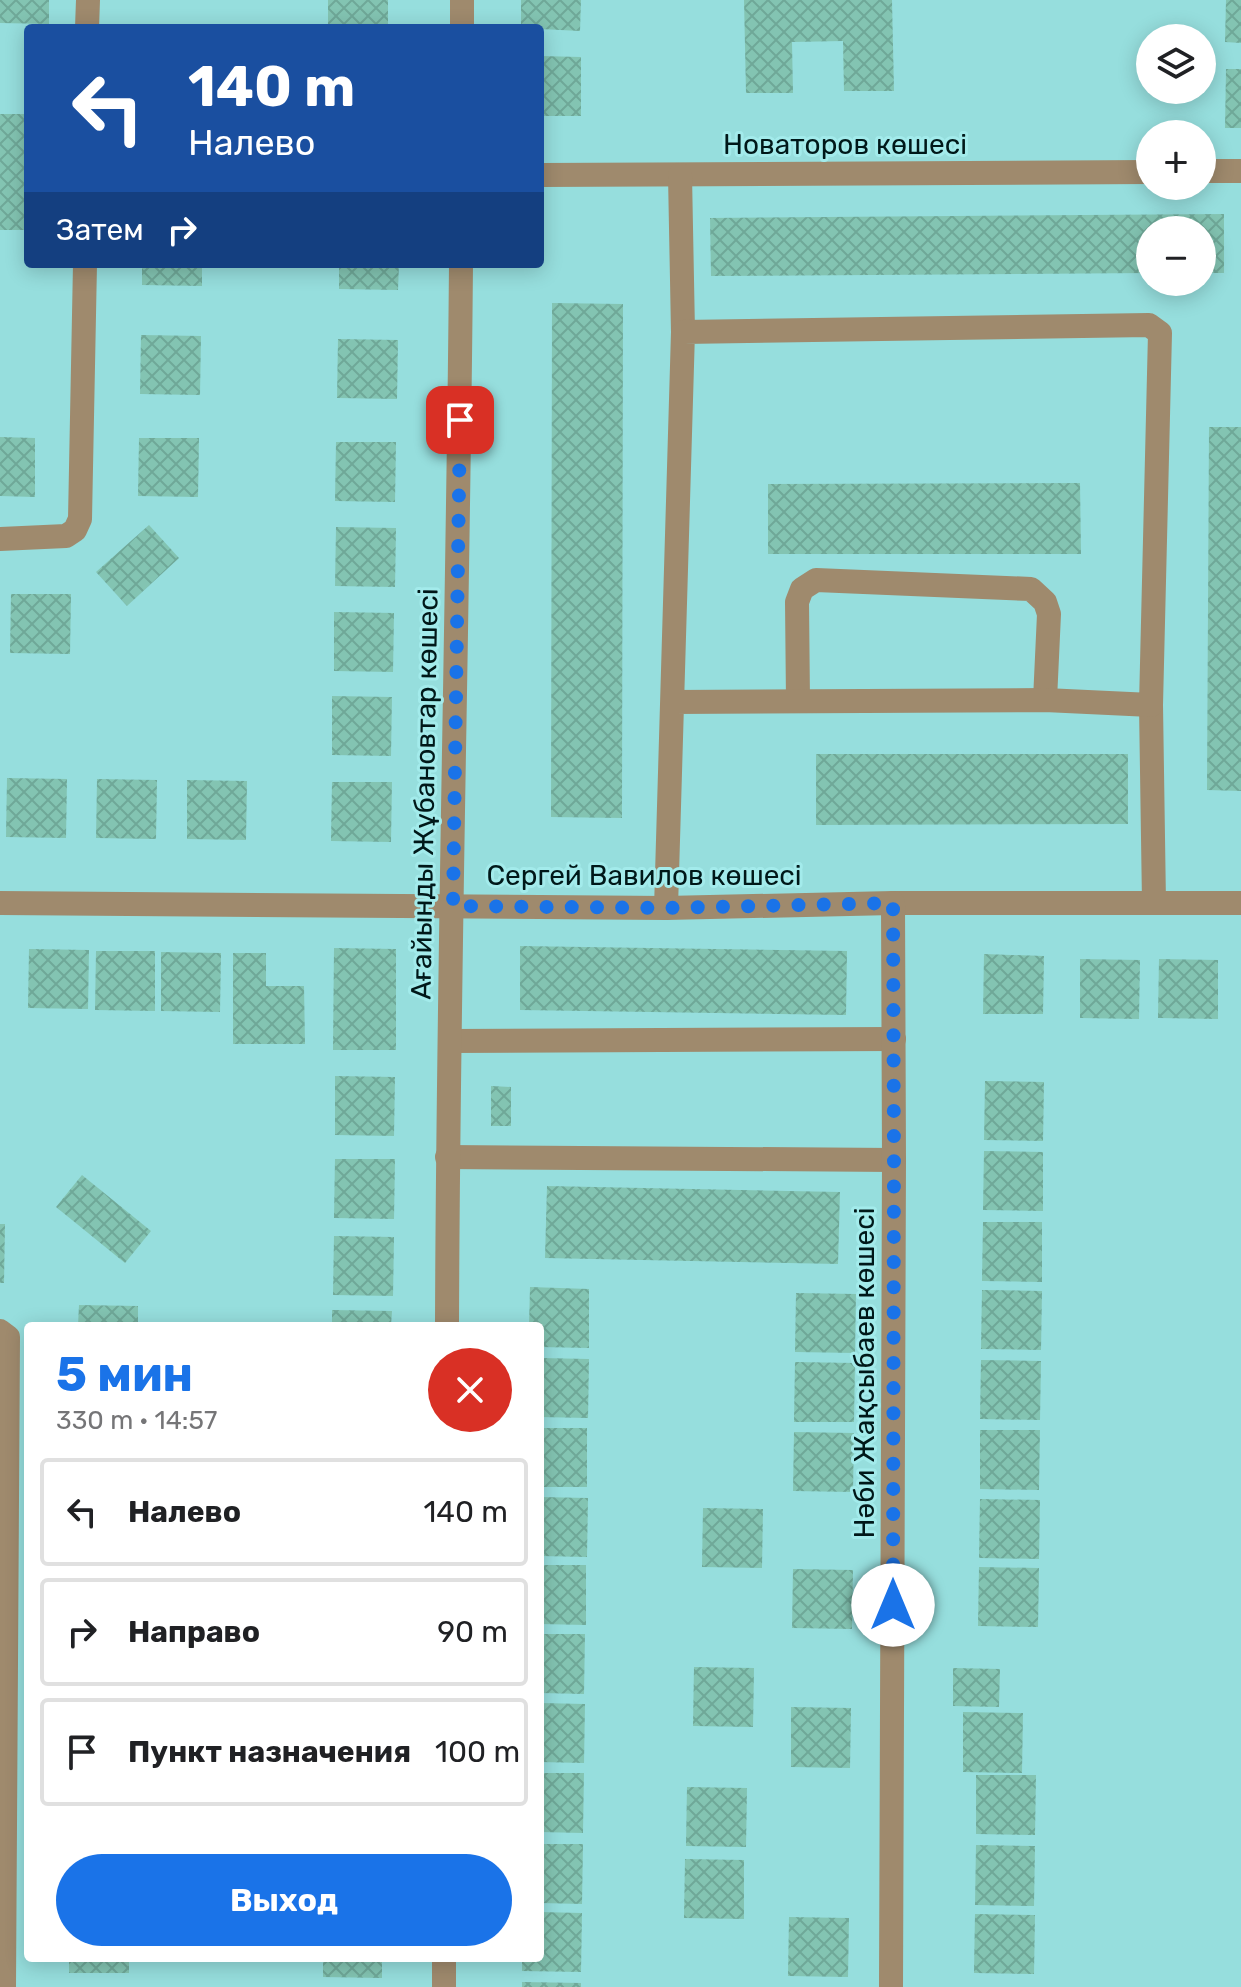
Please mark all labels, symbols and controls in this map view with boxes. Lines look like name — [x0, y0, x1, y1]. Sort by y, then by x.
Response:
map controls — [1136, 24, 1216, 296]
button: layers — [1136, 24, 1216, 104]
text: 140 m — [188, 54, 355, 120]
icon: left — [56, 56, 160, 160]
button: + — [1136, 120, 1216, 200]
text: Налево — [188, 121, 315, 164]
street label: Новаторов көшесі — [723, 128, 967, 161]
icon: right — [160, 208, 204, 252]
text: Затем — [56, 212, 144, 248]
button: − — [1136, 216, 1216, 296]
pin — [426, 386, 494, 454]
icon: arrive — [438, 398, 482, 442]
street label: Ағайынды Жұбановтар көшесі — [404, 588, 445, 1000]
street label: Сергей Вавилов көшесі — [486, 859, 802, 892]
street label: Нәби Жақсыбаев көшесі — [848, 1207, 881, 1539]
text: 5 мин — [56, 1346, 193, 1403]
button: close — [428, 1348, 512, 1432]
text: 330 m · 14:57 — [56, 1405, 217, 1436]
icon: left — [60, 1490, 104, 1534]
text: Налево — [128, 1494, 241, 1530]
text: 140 m — [423, 1494, 508, 1530]
position arrow — [851, 1563, 935, 1647]
icon: right — [60, 1610, 104, 1654]
text: Направо — [128, 1614, 260, 1650]
text: 90 m — [437, 1614, 508, 1650]
icon: arrive — [60, 1730, 104, 1774]
text: Пункт назначения — [128, 1734, 411, 1770]
text: 100 m — [435, 1734, 520, 1770]
button: Выход — [56, 1854, 512, 1946]

